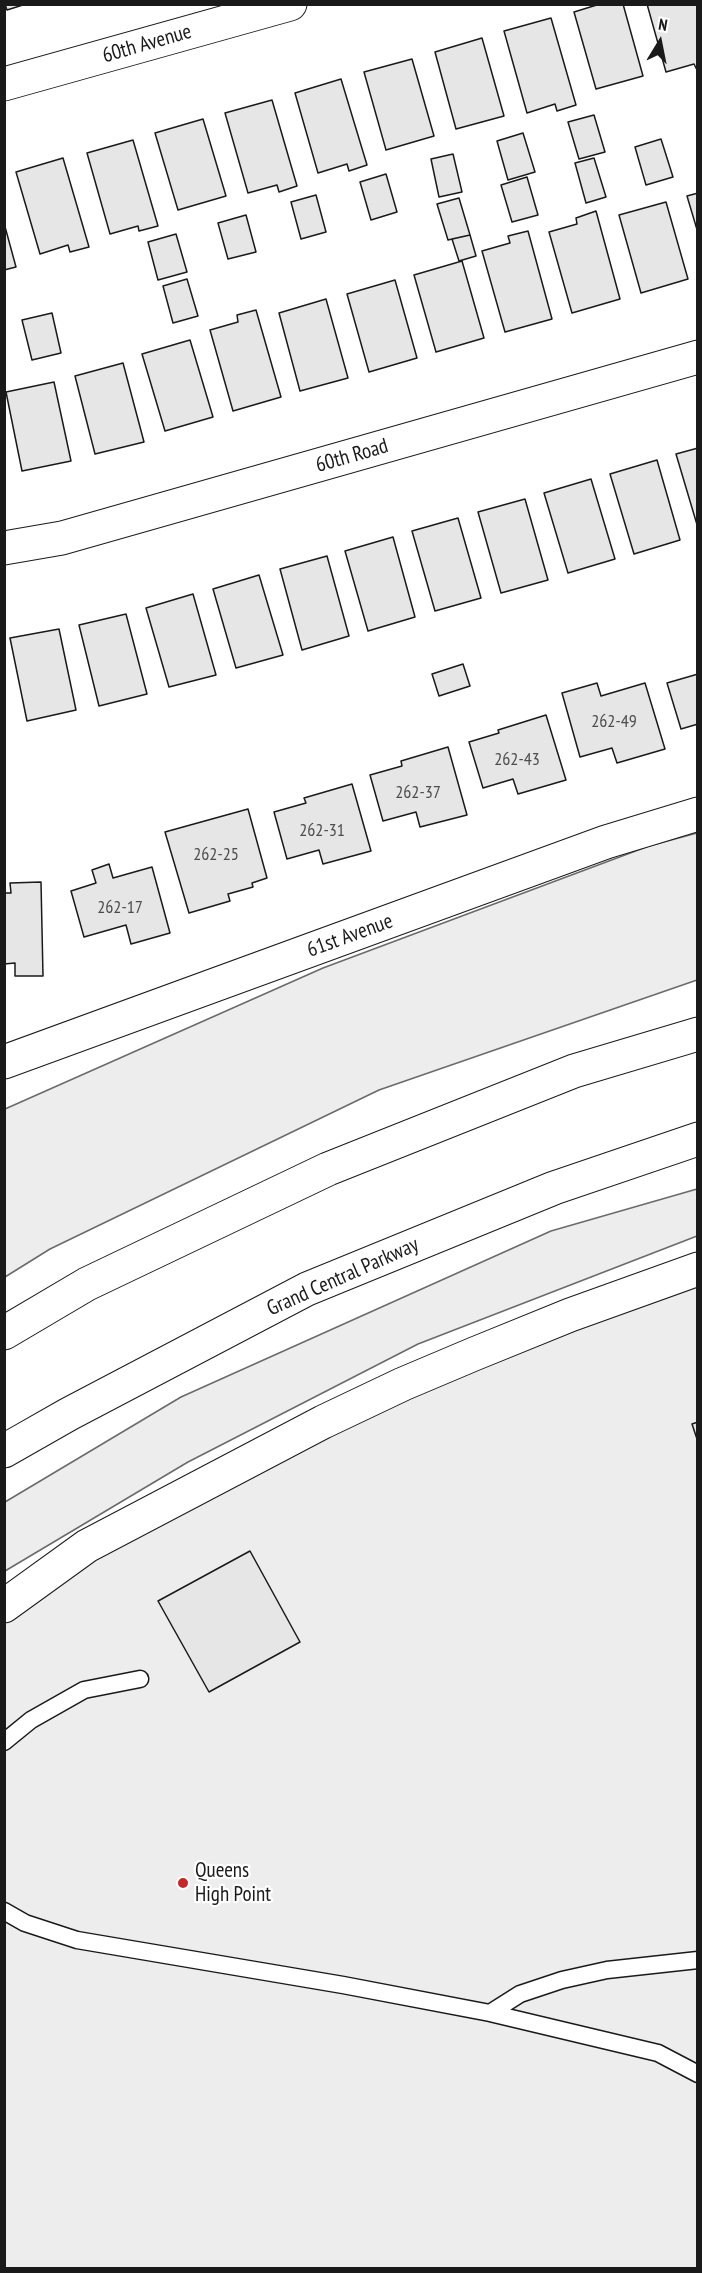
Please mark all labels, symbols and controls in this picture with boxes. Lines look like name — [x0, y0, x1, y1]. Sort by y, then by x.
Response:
north arrow — [630, 12, 690, 72]
text: N — [657, 14, 669, 35]
street label: 60th Avenue — [100, 19, 194, 69]
street label: 60th Road — [313, 434, 391, 478]
house number: 262-49 — [591, 711, 637, 733]
house number: 262-43 — [494, 749, 540, 771]
house number: 262-37 — [395, 782, 441, 804]
house number: 262-31 — [299, 820, 345, 842]
house number: 262-25 — [193, 844, 239, 866]
house number: 262-17 — [97, 897, 143, 919]
street label: 61st Avenue — [304, 909, 396, 963]
street label: Grand Central Parkway — [263, 1232, 423, 1322]
place label: Queens High Point — [195, 1858, 271, 1908]
marker: Queens High Point — [176, 1876, 190, 1890]

